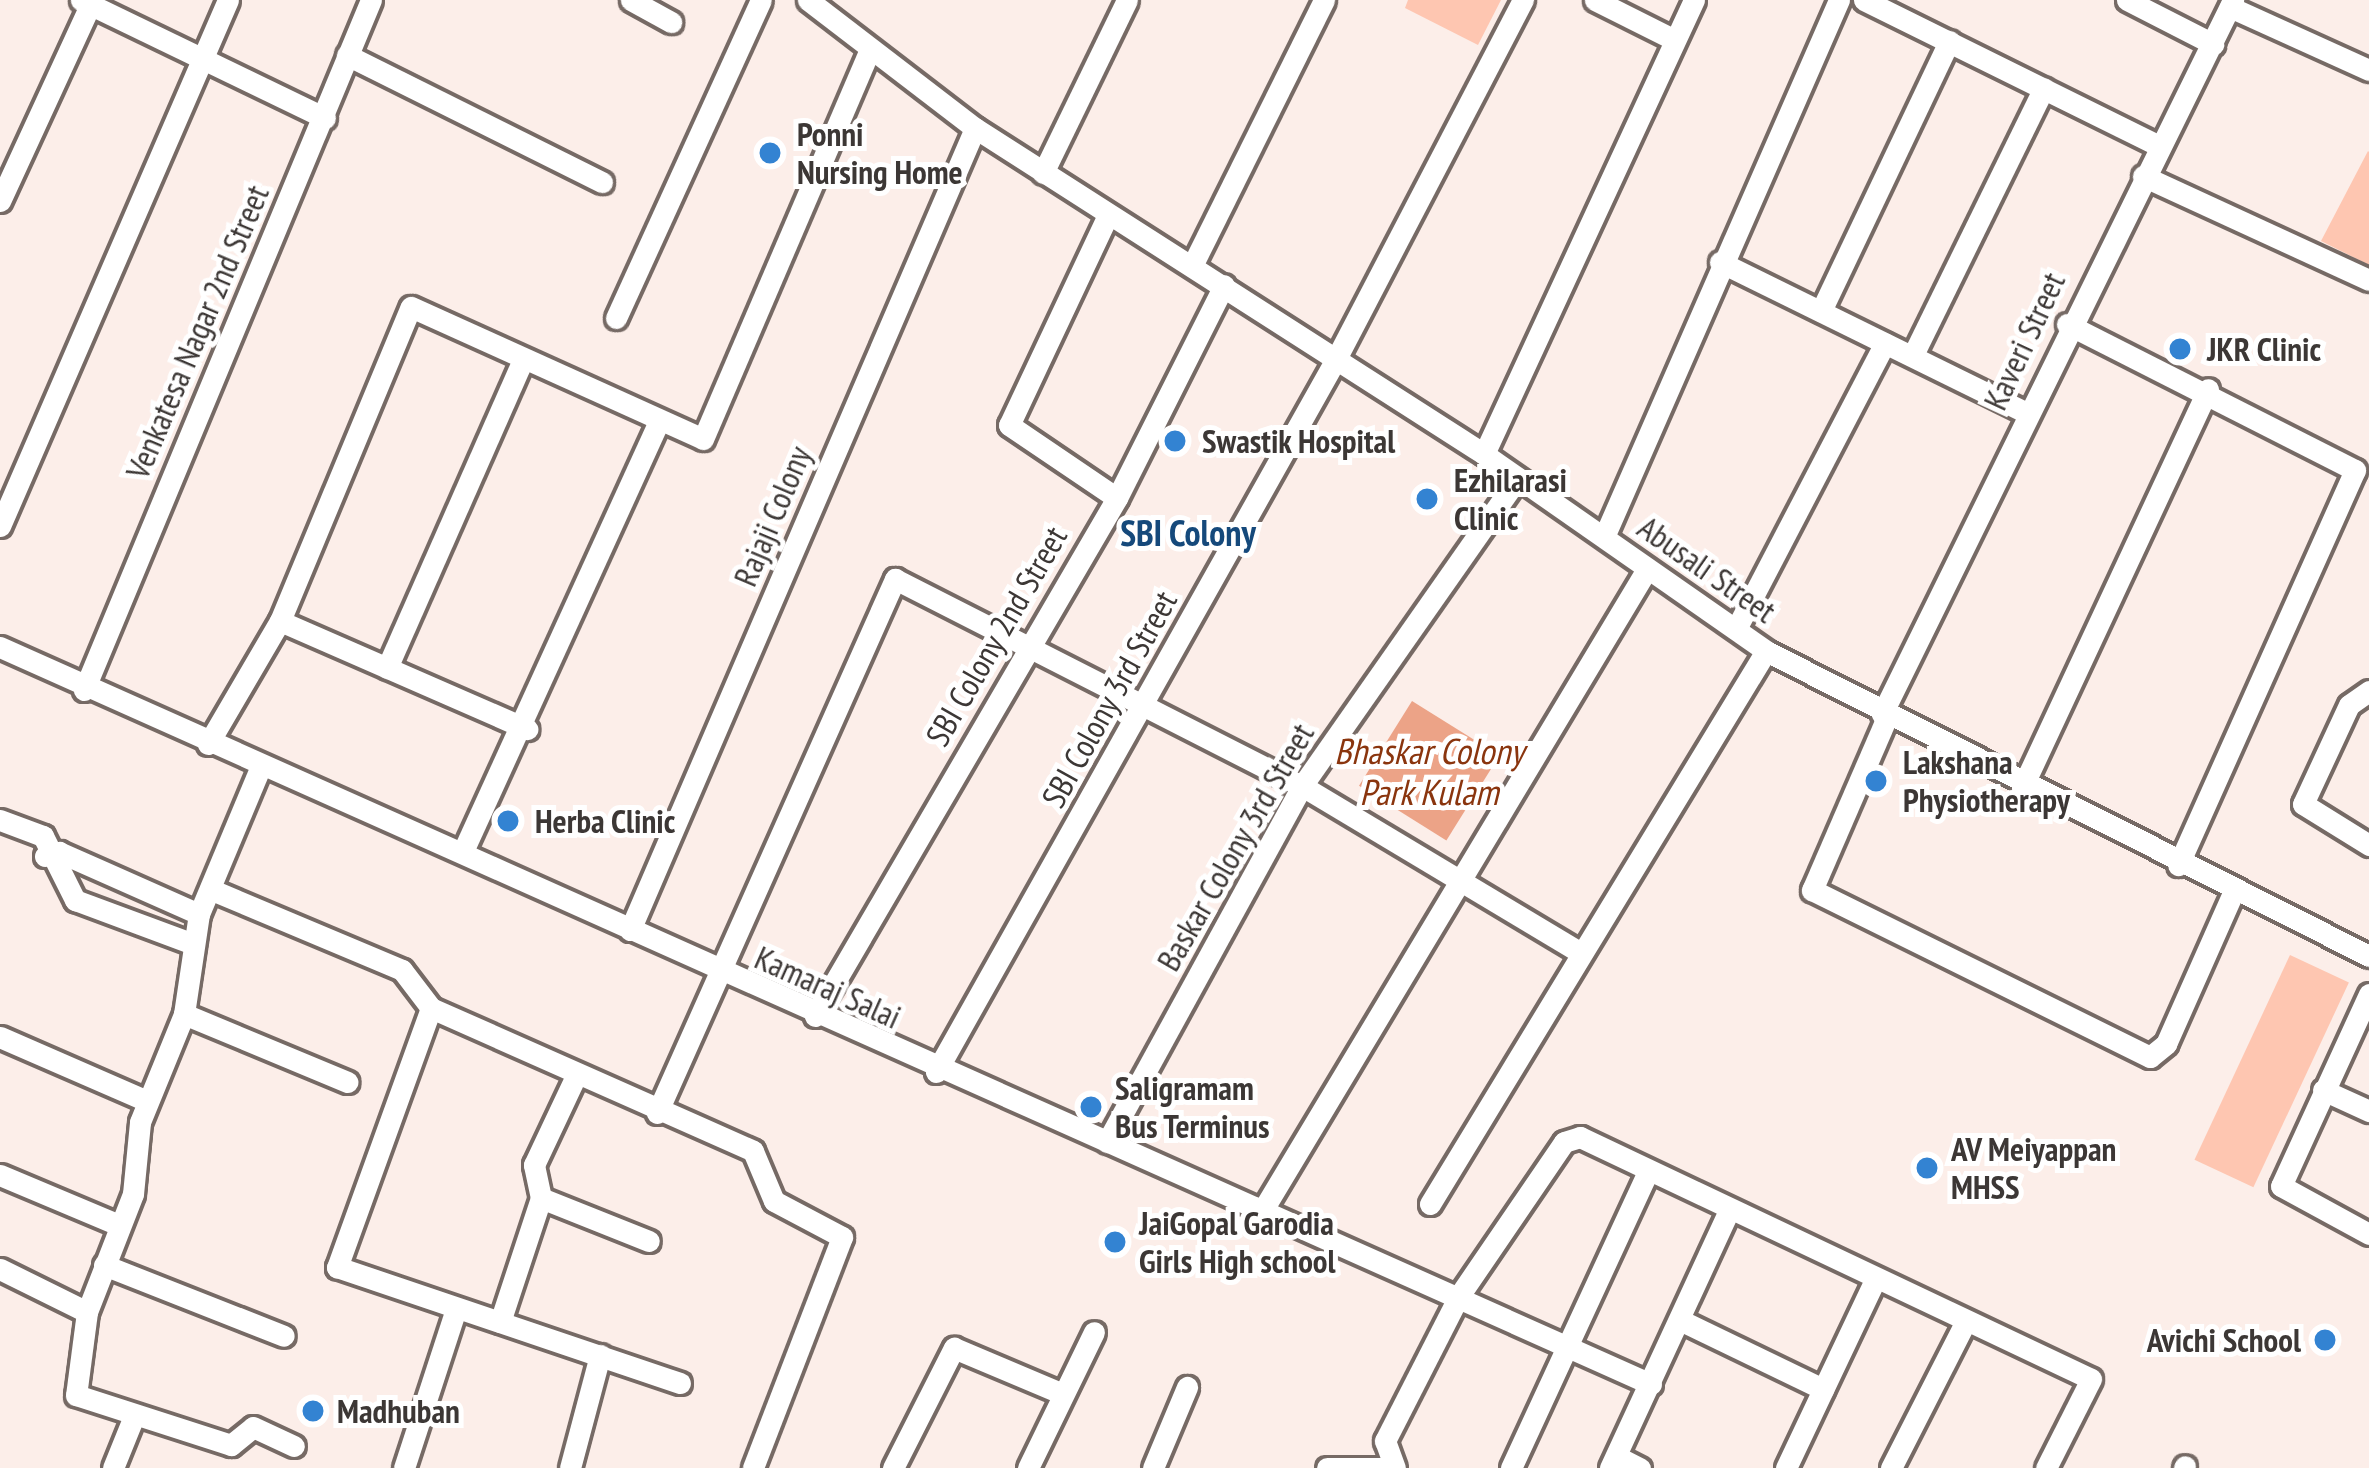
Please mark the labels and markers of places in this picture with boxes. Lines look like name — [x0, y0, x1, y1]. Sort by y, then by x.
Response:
place label: Ponni Nursing Home — [797, 114, 963, 192]
marker: Ponni Nursing Home — [754, 137, 786, 169]
place label: JKR Clinic — [2207, 329, 2321, 369]
marker: JKR Clinic — [2164, 333, 2196, 365]
place label: Swastik Hospital — [1202, 421, 1396, 461]
marker: Swastik Hospital — [1159, 425, 1191, 457]
place label: Ezhilarasi Clinic — [1454, 460, 1567, 538]
marker: Ezhilarasi Clinic — [1411, 483, 1443, 515]
place label: Lakshana Physiotherapy — [1903, 742, 2070, 820]
marker: Lakshana Physiotherapy — [1860, 765, 1892, 797]
place label: Herba Clinic — [535, 801, 676, 841]
marker: Herba Clinic — [492, 805, 524, 837]
place label: Saligramam Bus Terminus — [1115, 1068, 1271, 1146]
marker: Saligramam Bus Terminus — [1078, 1094, 1104, 1120]
place label: AV Meiyappan MHSS — [1951, 1129, 2117, 1207]
marker: AV Meiyappan MHSS — [1914, 1155, 1940, 1181]
place label: JaiGopal Garodia Girls High school — [1139, 1203, 1336, 1281]
marker: JaiGopal Garodia Girls High school — [1102, 1229, 1128, 1255]
place label: Avichi School — [2147, 1320, 2301, 1360]
marker: Avichi School — [2312, 1327, 2338, 1353]
place label: Madhuban — [337, 1391, 460, 1431]
marker: Madhuban — [300, 1398, 326, 1424]

